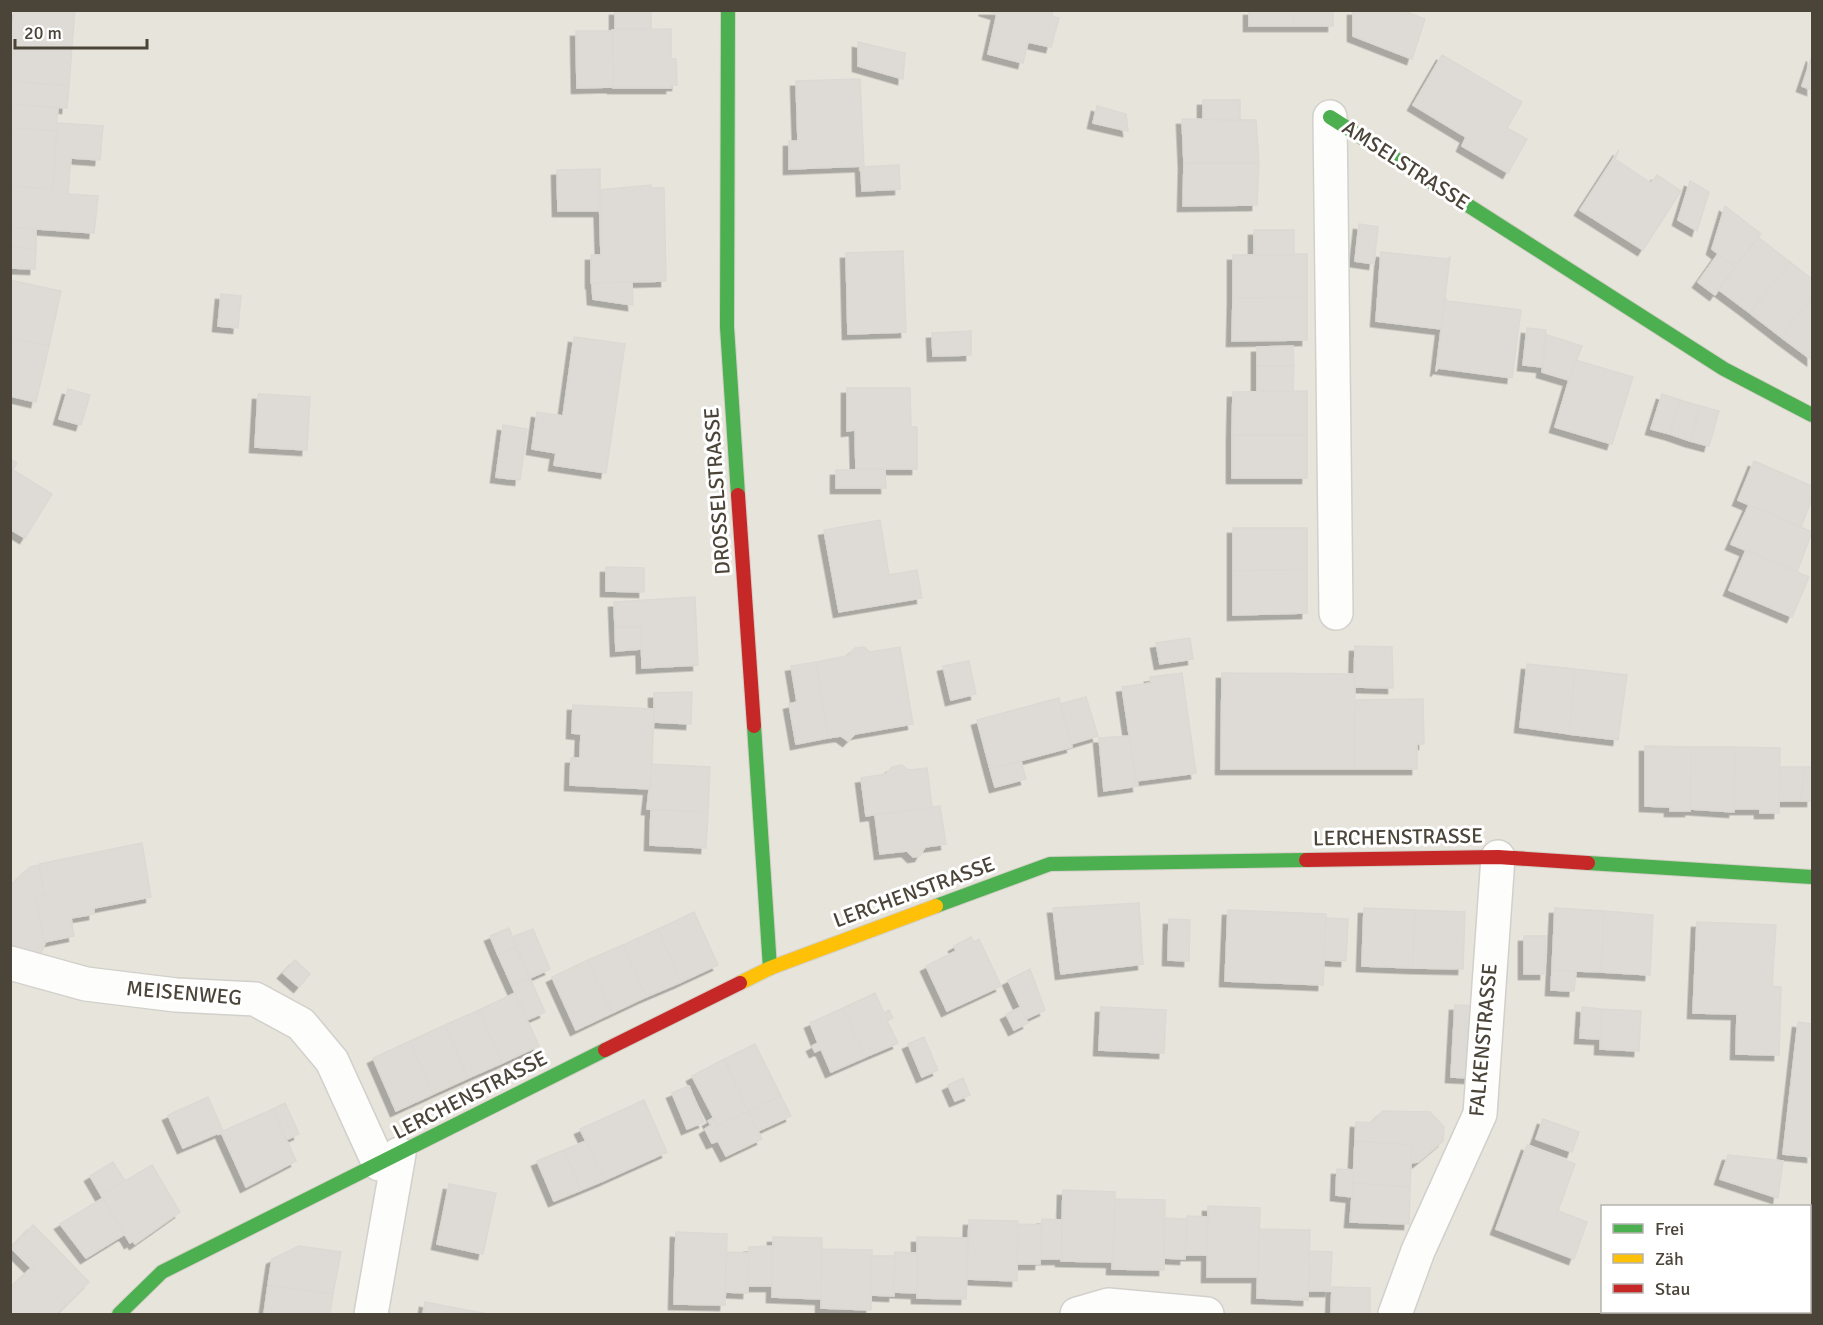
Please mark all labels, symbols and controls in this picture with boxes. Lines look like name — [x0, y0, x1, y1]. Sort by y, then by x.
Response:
scale bar — [15, 12, 147, 50]
text: 20 m — [24, 22, 62, 44]
street label: AMSELSTRASSE — [1338, 114, 1474, 216]
street label: DROSSELSTRASSE — [698, 406, 736, 576]
street label: LERCHENSTRASSE — [1313, 823, 1483, 851]
street label: LERCHENSTRASSE — [830, 851, 998, 933]
street label: FALKENSTRASSE — [1463, 962, 1503, 1118]
street label: MEISENWEG — [125, 975, 243, 1011]
street label: LERCHENSTRASSE — [388, 1045, 552, 1145]
legend — [1601, 1205, 1811, 1313]
text: Frei — [1655, 1218, 1684, 1240]
text: Zäh — [1655, 1248, 1684, 1270]
text: Stau — [1655, 1278, 1690, 1300]

